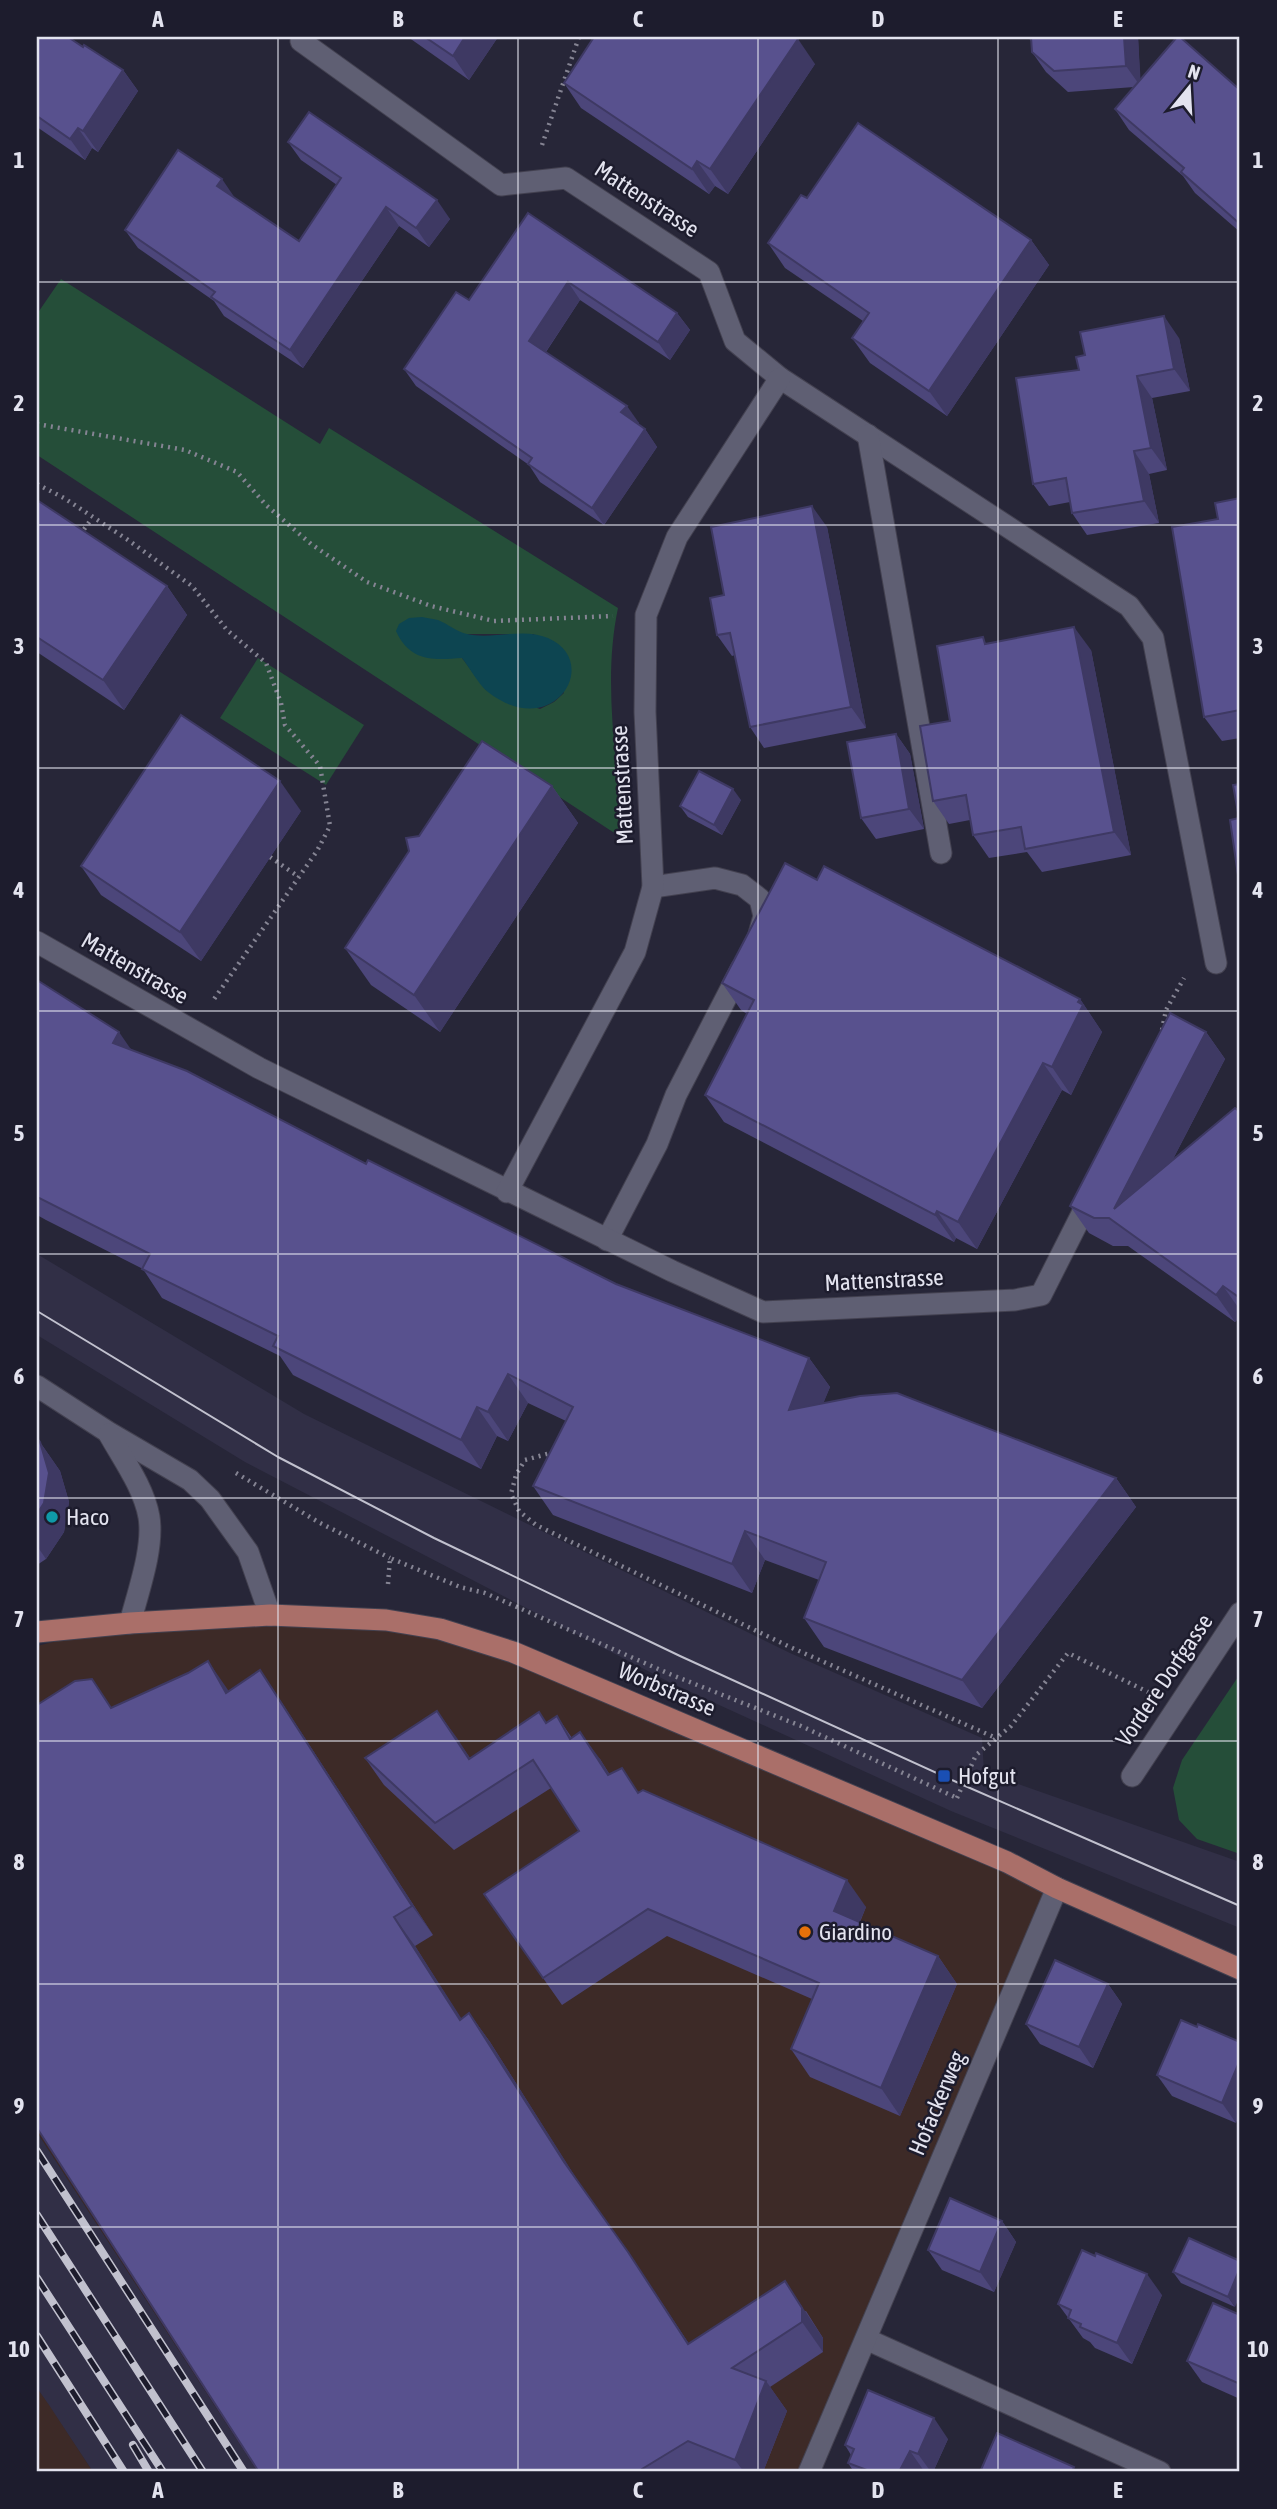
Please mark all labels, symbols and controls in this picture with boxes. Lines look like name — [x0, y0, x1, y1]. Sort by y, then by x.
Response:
text: A — [151, 6, 164, 32]
text: B — [393, 6, 404, 32]
text: C — [633, 6, 644, 32]
text: D — [872, 6, 885, 32]
text: E — [1113, 6, 1123, 32]
north arrow — [1154, 52, 1224, 122]
text: N — [1186, 60, 1203, 84]
text: 1 — [14, 147, 25, 173]
text: 1 — [1253, 147, 1264, 173]
street label: Mattenstrasse — [590, 156, 704, 242]
text: 2 — [14, 390, 24, 416]
text: 2 — [1253, 390, 1263, 416]
text: 3 — [14, 633, 24, 659]
text: 3 — [1253, 633, 1263, 659]
street label: Mattenstrasse — [606, 725, 638, 845]
text: 4 — [13, 877, 25, 903]
text: 4 — [1252, 877, 1264, 903]
street label: Mattenstrasse — [77, 927, 193, 1009]
text: 5 — [14, 1120, 25, 1146]
text: 5 — [1253, 1120, 1264, 1146]
street label: Mattenstrasse — [824, 1264, 944, 1296]
text: 6 — [14, 1363, 25, 1389]
text: 6 — [1253, 1363, 1264, 1389]
place label: Haco — [66, 1504, 109, 1530]
marker: Haco — [44, 1509, 60, 1525]
text: 7 — [14, 1606, 24, 1632]
text: 7 — [1253, 1606, 1263, 1632]
street label: Vordere Dorfgasse — [1110, 1609, 1218, 1751]
street label: Worbstrasse — [615, 1657, 719, 1721]
place label: Hofgut — [958, 1763, 1016, 1789]
marker: Hofgut — [936, 1768, 952, 1784]
text: 8 — [14, 1849, 25, 1875]
text: 8 — [1253, 1849, 1264, 1875]
place label: Giardino — [819, 1919, 892, 1945]
marker: Giardino — [797, 1924, 813, 1940]
street label: Hofackerweg — [903, 2047, 971, 2159]
text: 9 — [14, 2093, 25, 2119]
text: 9 — [1253, 2093, 1264, 2119]
text: 10 — [8, 2336, 30, 2362]
text: 10 — [1247, 2336, 1269, 2362]
text: A — [151, 2477, 164, 2503]
text: B — [393, 2477, 404, 2503]
text: C — [633, 2477, 644, 2503]
text: D — [872, 2477, 885, 2503]
text: E — [1113, 2477, 1123, 2503]

